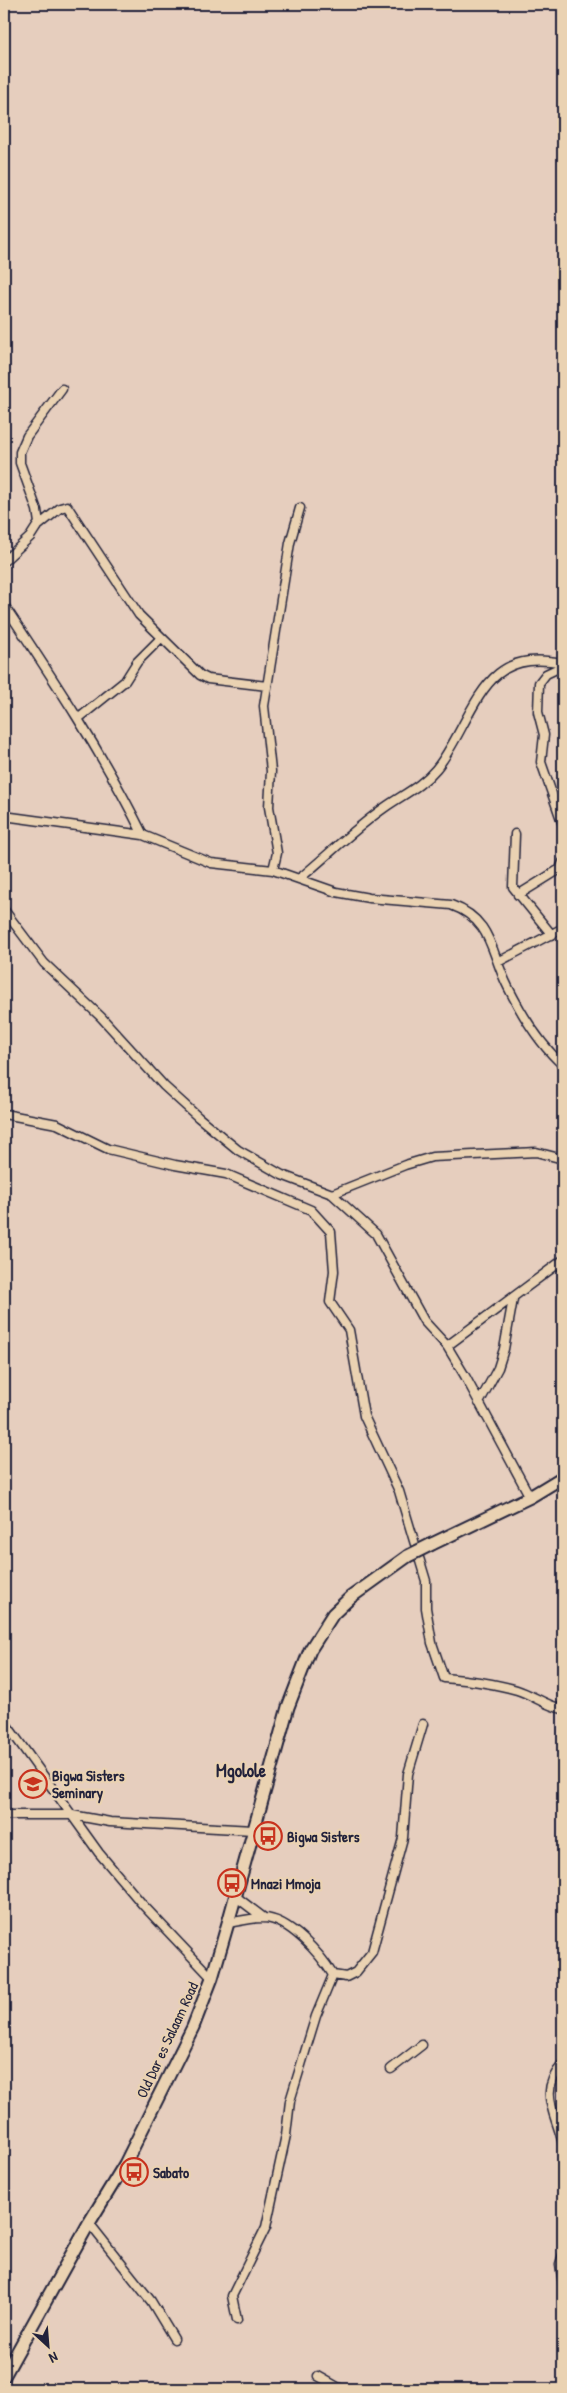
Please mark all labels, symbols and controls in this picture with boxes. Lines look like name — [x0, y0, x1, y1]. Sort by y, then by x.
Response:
district label: Mgolole — [216, 1758, 267, 1784]
place label: Bigwa Sisters Seminary — [52, 1765, 125, 1804]
school or university icon: Bigwa Sisters Seminary — [18, 1769, 48, 1799]
bus stop icon: Bigwa Sisters — [253, 1821, 283, 1851]
place label: Bigwa Sisters — [287, 1826, 360, 1848]
bus stop icon: Mnazi Mmoja — [217, 1868, 247, 1898]
place label: Mnazi Mmoja — [251, 1873, 321, 1894]
street label: Old Dar es Salaam Road — [131, 1978, 203, 2101]
bus stop icon: Sabato — [119, 2157, 149, 2187]
place label: Sabato — [153, 2162, 189, 2183]
north arrow — [22, 2320, 72, 2370]
text: N — [46, 2348, 61, 2369]

